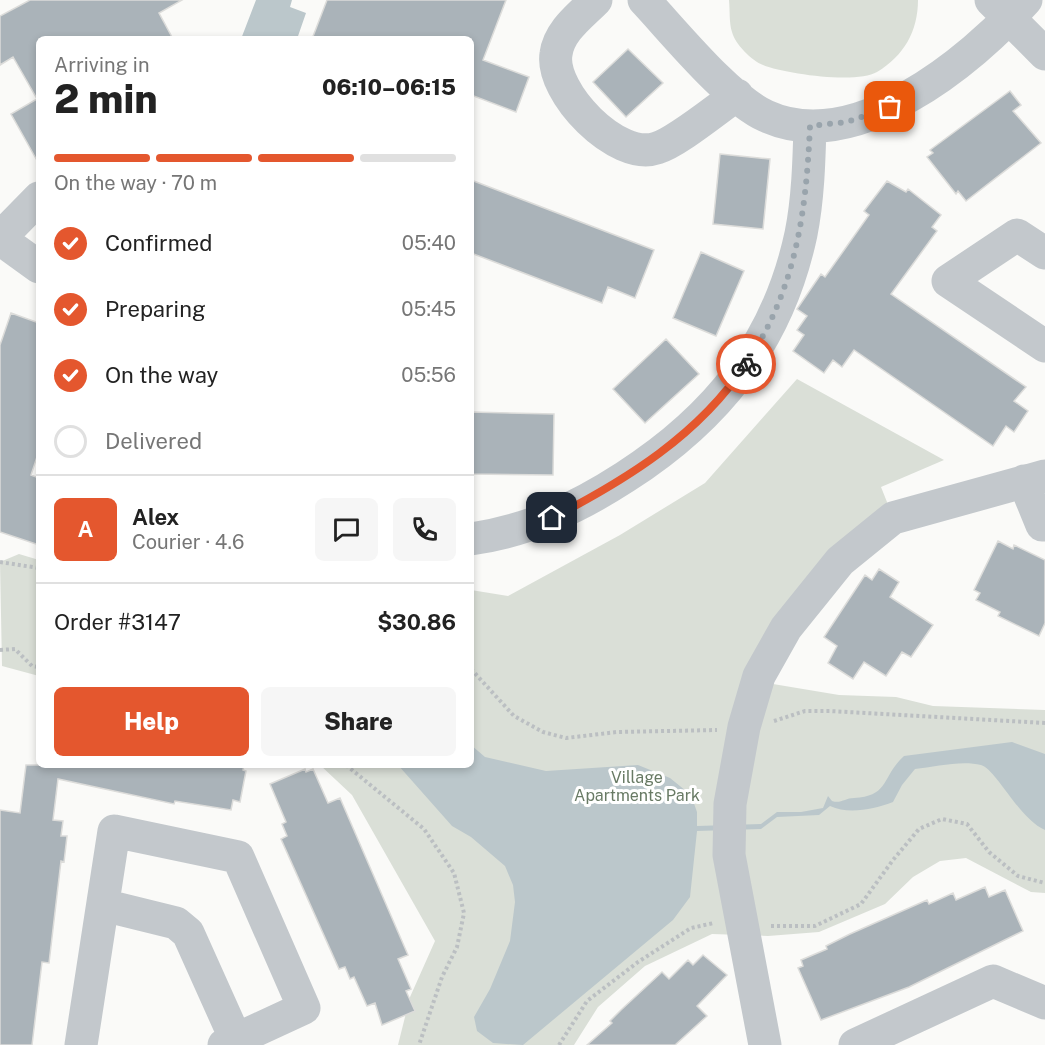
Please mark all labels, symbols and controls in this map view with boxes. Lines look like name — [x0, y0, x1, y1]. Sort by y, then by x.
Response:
text: Arriving in — [54, 53, 149, 77]
text: 06:10–06:15 — [322, 74, 456, 100]
text: 2 min — [54, 76, 158, 122]
pin — [864, 81, 915, 132]
icon: bag — [873, 90, 906, 123]
text: On the way · 70 m — [54, 171, 217, 195]
icon: check — [54, 227, 87, 260]
text: Confirmed — [105, 230, 212, 256]
text: 05:40 — [402, 231, 456, 255]
icon: check — [54, 293, 87, 326]
text: Preparing — [105, 296, 206, 322]
text: 05:45 — [401, 297, 456, 321]
courier — [716, 334, 776, 394]
icon: bike — [730, 348, 763, 381]
icon: check — [54, 359, 87, 392]
text: On the way — [105, 362, 218, 388]
text: 05:56 — [401, 363, 456, 387]
text: Delivered — [105, 428, 202, 454]
pin — [526, 492, 577, 543]
button: chat — [315, 498, 378, 561]
button: phone — [393, 498, 456, 561]
icon: home — [535, 501, 568, 534]
text: Alex — [132, 504, 179, 530]
text: A — [78, 516, 93, 542]
text: Courier · 4.6 — [132, 530, 244, 554]
text: Order #3147 — [54, 609, 181, 635]
text: $30.86 — [377, 609, 456, 635]
button: Help — [54, 687, 249, 756]
button: Share — [261, 687, 456, 756]
park label: Village Apartments Park — [574, 768, 700, 805]

